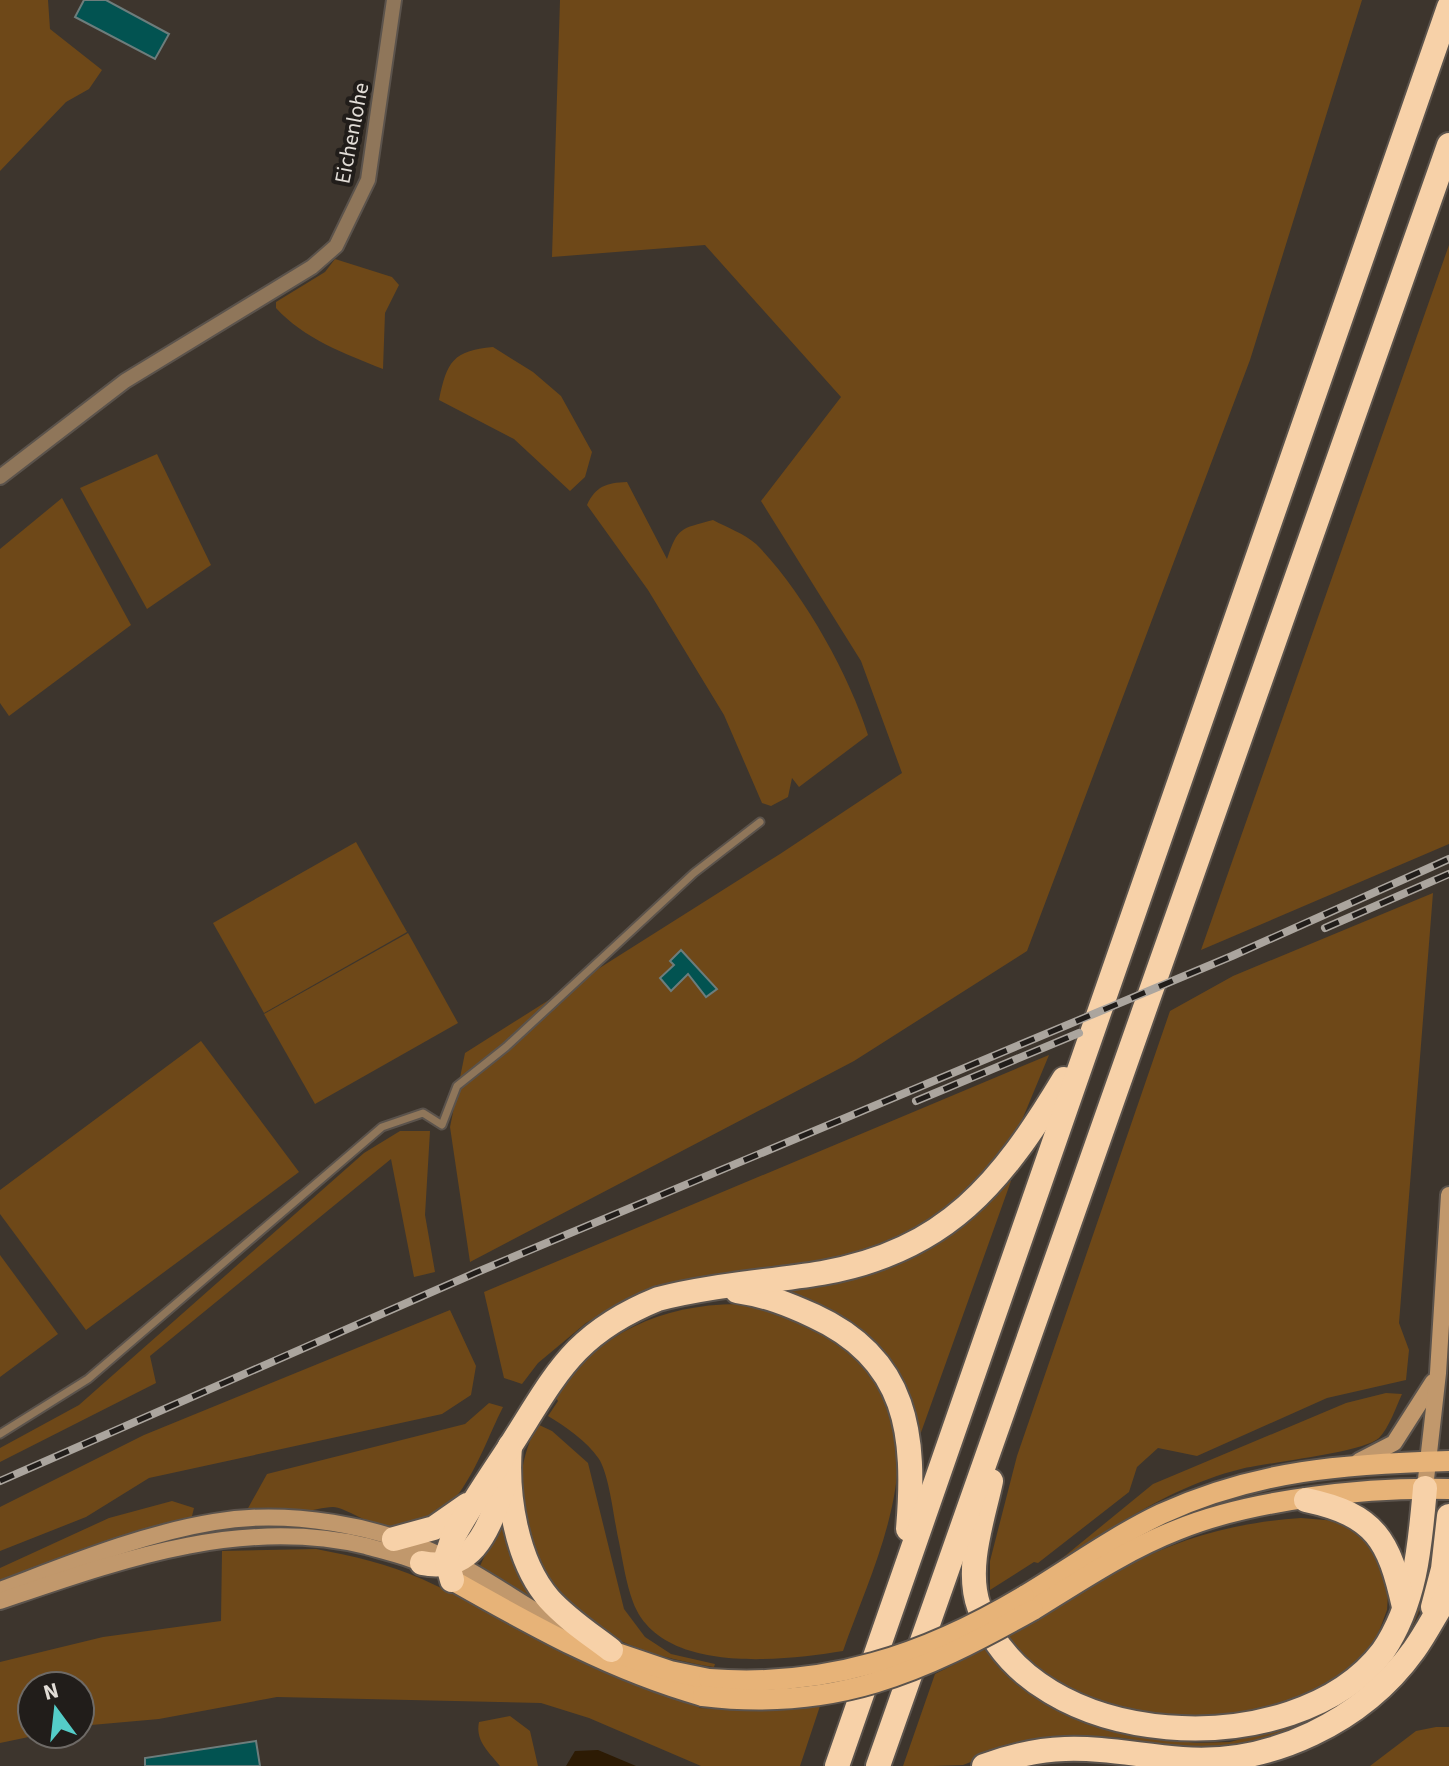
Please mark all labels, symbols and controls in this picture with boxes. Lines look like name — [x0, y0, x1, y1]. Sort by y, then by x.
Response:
street label: Eichenlohe — [327, 80, 377, 186]
north arrow — [16, 1670, 96, 1750]
text: N — [40, 1674, 62, 1709]

